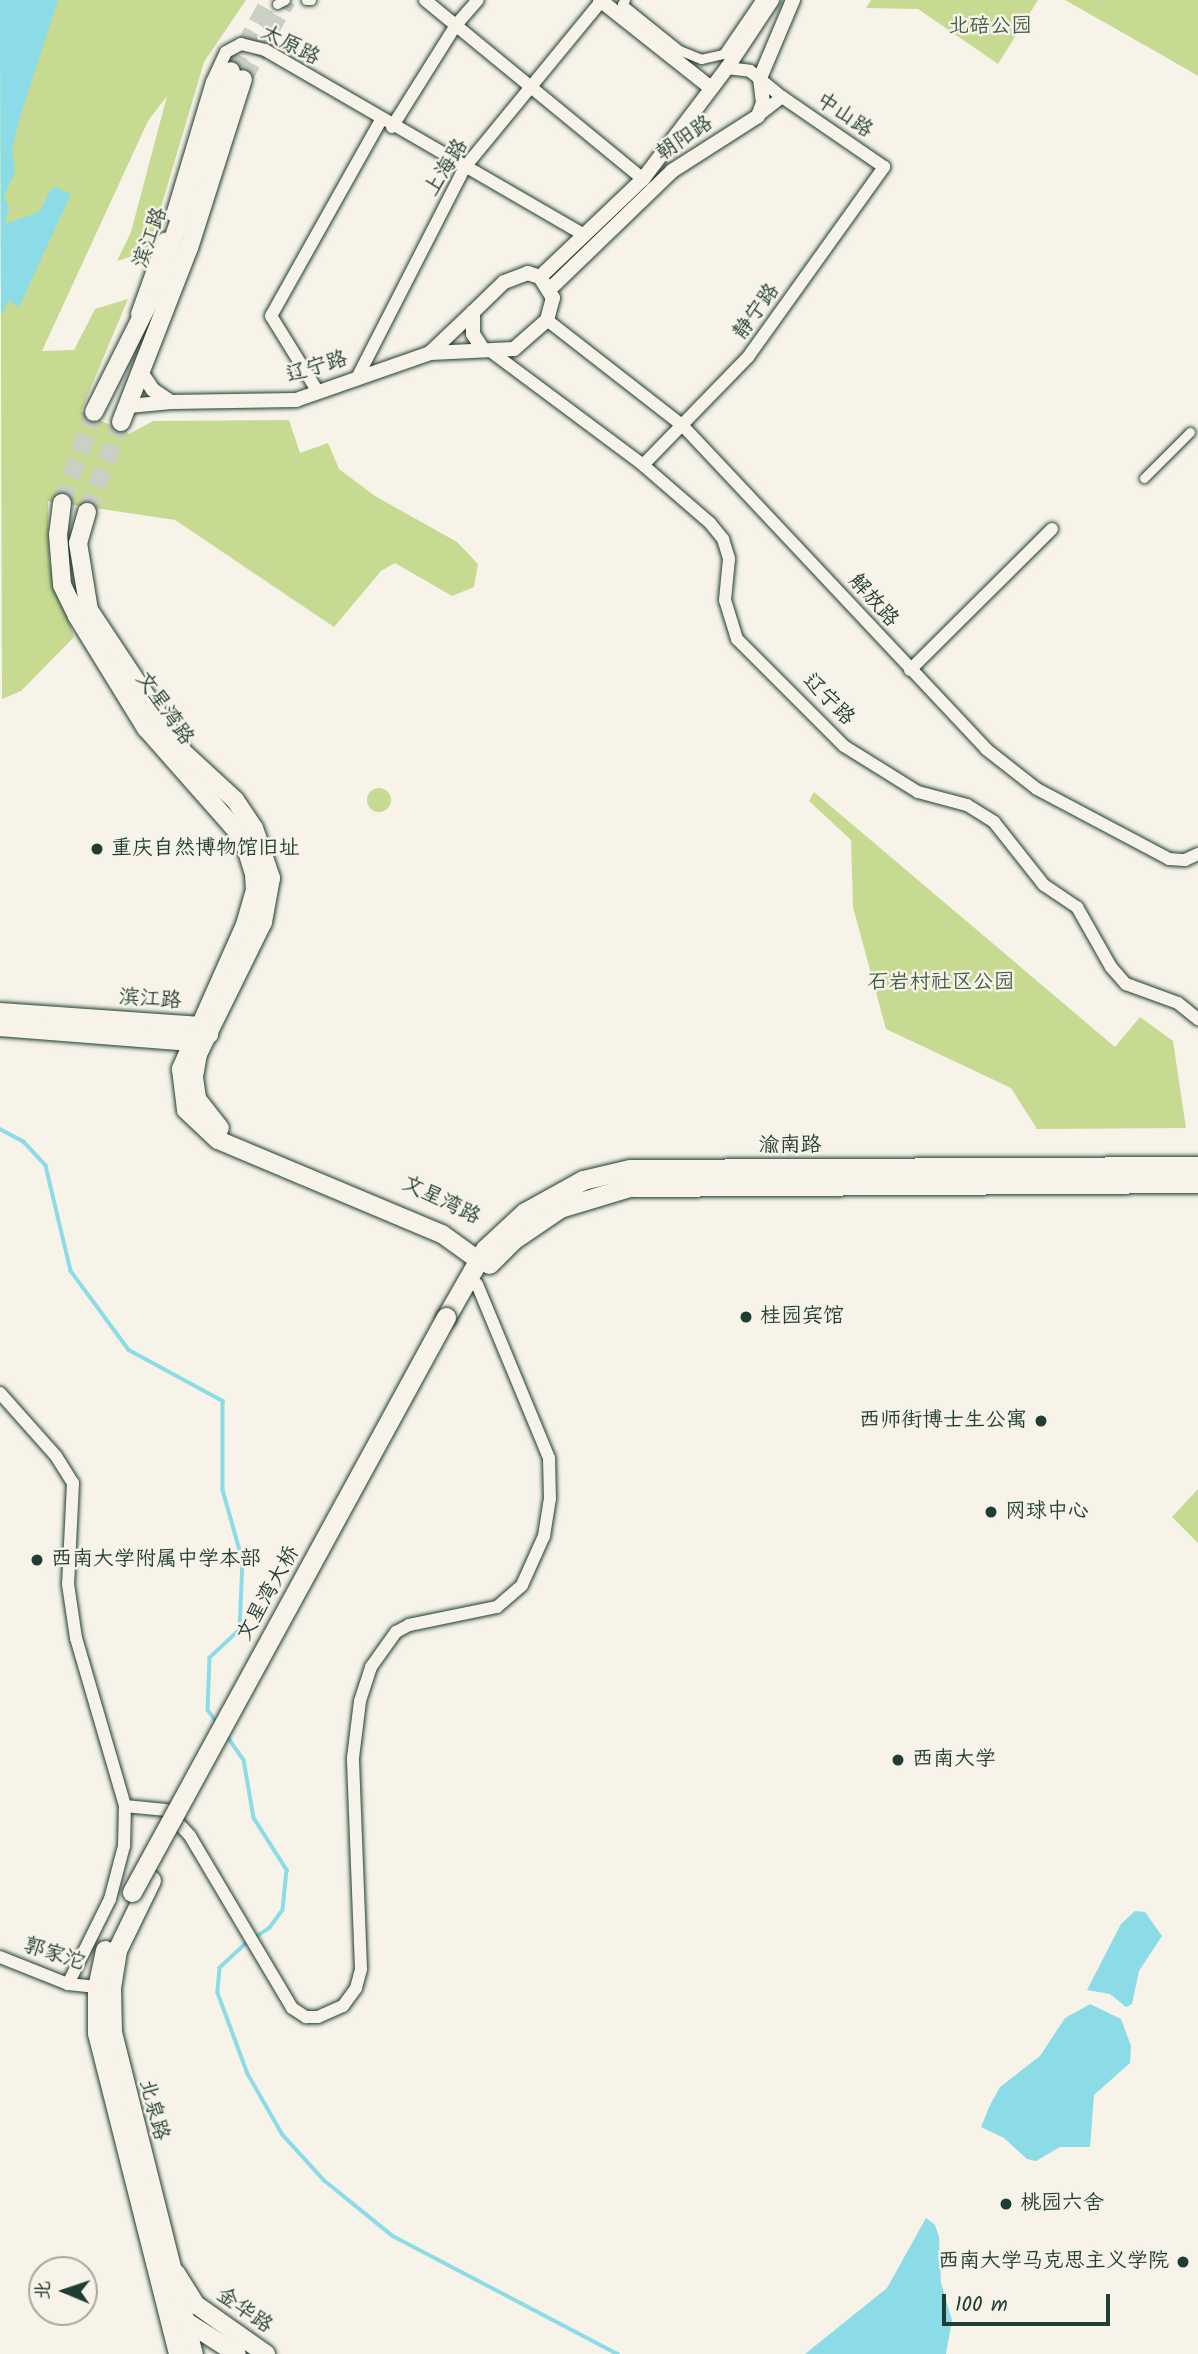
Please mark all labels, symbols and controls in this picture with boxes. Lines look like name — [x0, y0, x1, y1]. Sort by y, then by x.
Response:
park label: 北碚公园 — [948, 14, 1032, 40]
street label: 太原路 — [256, 20, 324, 72]
street label: 中山路 — [811, 88, 877, 144]
street label: 朝阳路 — [652, 111, 718, 167]
street label: 上海路 — [420, 135, 474, 201]
street label: 滨江路 — [128, 204, 174, 272]
street label: 静宁路 — [728, 279, 786, 345]
street label: 辽宁路 — [283, 347, 351, 389]
street label: 解放路 — [843, 569, 903, 633]
street label: 文星湾路 — [130, 667, 198, 751]
street label: 辽宁路 — [797, 669, 859, 731]
place label: 重庆自然博物馆旧址 — [111, 836, 300, 862]
marker: 重庆自然博物馆旧址 — [89, 841, 105, 857]
park label: 石岩村社区公园 — [868, 970, 1014, 996]
street label: 滨江路 — [118, 985, 182, 1015]
street label: 渝南路 — [759, 1133, 821, 1159]
street label: 文星湾路 — [398, 1171, 484, 1231]
place label: 桂园宾馆 — [760, 1304, 844, 1330]
marker: 桂园宾馆 — [738, 1309, 754, 1325]
place label: 西师街博士生公寓 — [859, 1408, 1027, 1434]
marker: 西师街博士生公寓 — [1033, 1413, 1049, 1429]
place label: 网球中心 — [1005, 1499, 1089, 1525]
marker: 网球中心 — [983, 1504, 999, 1520]
street label: 文星湾大桥 — [233, 1542, 305, 1646]
place label: 西南大学附属中学本部 — [51, 1547, 261, 1573]
marker: 西南大学附属中学本部 — [29, 1552, 45, 1568]
place label: 西南大学 — [912, 1747, 996, 1773]
marker: 西南大学 — [890, 1752, 906, 1768]
street label: 郭家沱 — [20, 1933, 88, 1977]
street label: 北泉路 — [133, 2076, 173, 2144]
place label: 桃园六舍 — [1020, 2191, 1104, 2217]
marker: 桃园六舍 — [998, 2196, 1014, 2212]
place label: 西南大学马克思主义学院 — [938, 2249, 1169, 2275]
marker: 西南大学马克思主义学院 — [1175, 2254, 1191, 2270]
north arrow — [28, 2256, 98, 2326]
text: 北 — [29, 2280, 59, 2300]
scale bar — [946, 2280, 1114, 2324]
street label: 金华路 — [211, 2283, 277, 2339]
text: 100 m — [955, 2289, 1008, 2322]

